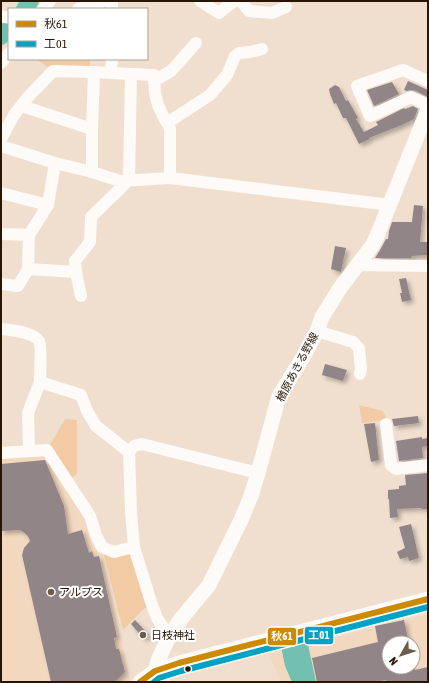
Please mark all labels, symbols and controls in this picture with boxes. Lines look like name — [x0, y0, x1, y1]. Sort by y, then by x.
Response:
legend — [8, 8, 148, 60]
text: 秋61 — [44, 17, 68, 31]
text: 工01 — [44, 37, 68, 51]
street label: 楢原あきる野線 — [274, 330, 320, 404]
place label: アルプス — [59, 586, 103, 598]
marker: アルプス — [46, 587, 56, 597]
line badge: 工01 — [304, 626, 334, 645]
line badge: 秋61 — [267, 627, 297, 646]
place label: 日枝神社 — [151, 629, 195, 641]
text: 工01 — [308, 629, 330, 641]
marker: 日枝神社 — [138, 630, 148, 640]
text: 秋61 — [271, 630, 293, 642]
north arrow — [381, 635, 421, 675]
text: N — [387, 655, 400, 668]
unlabelled marker — [183, 664, 193, 674]

